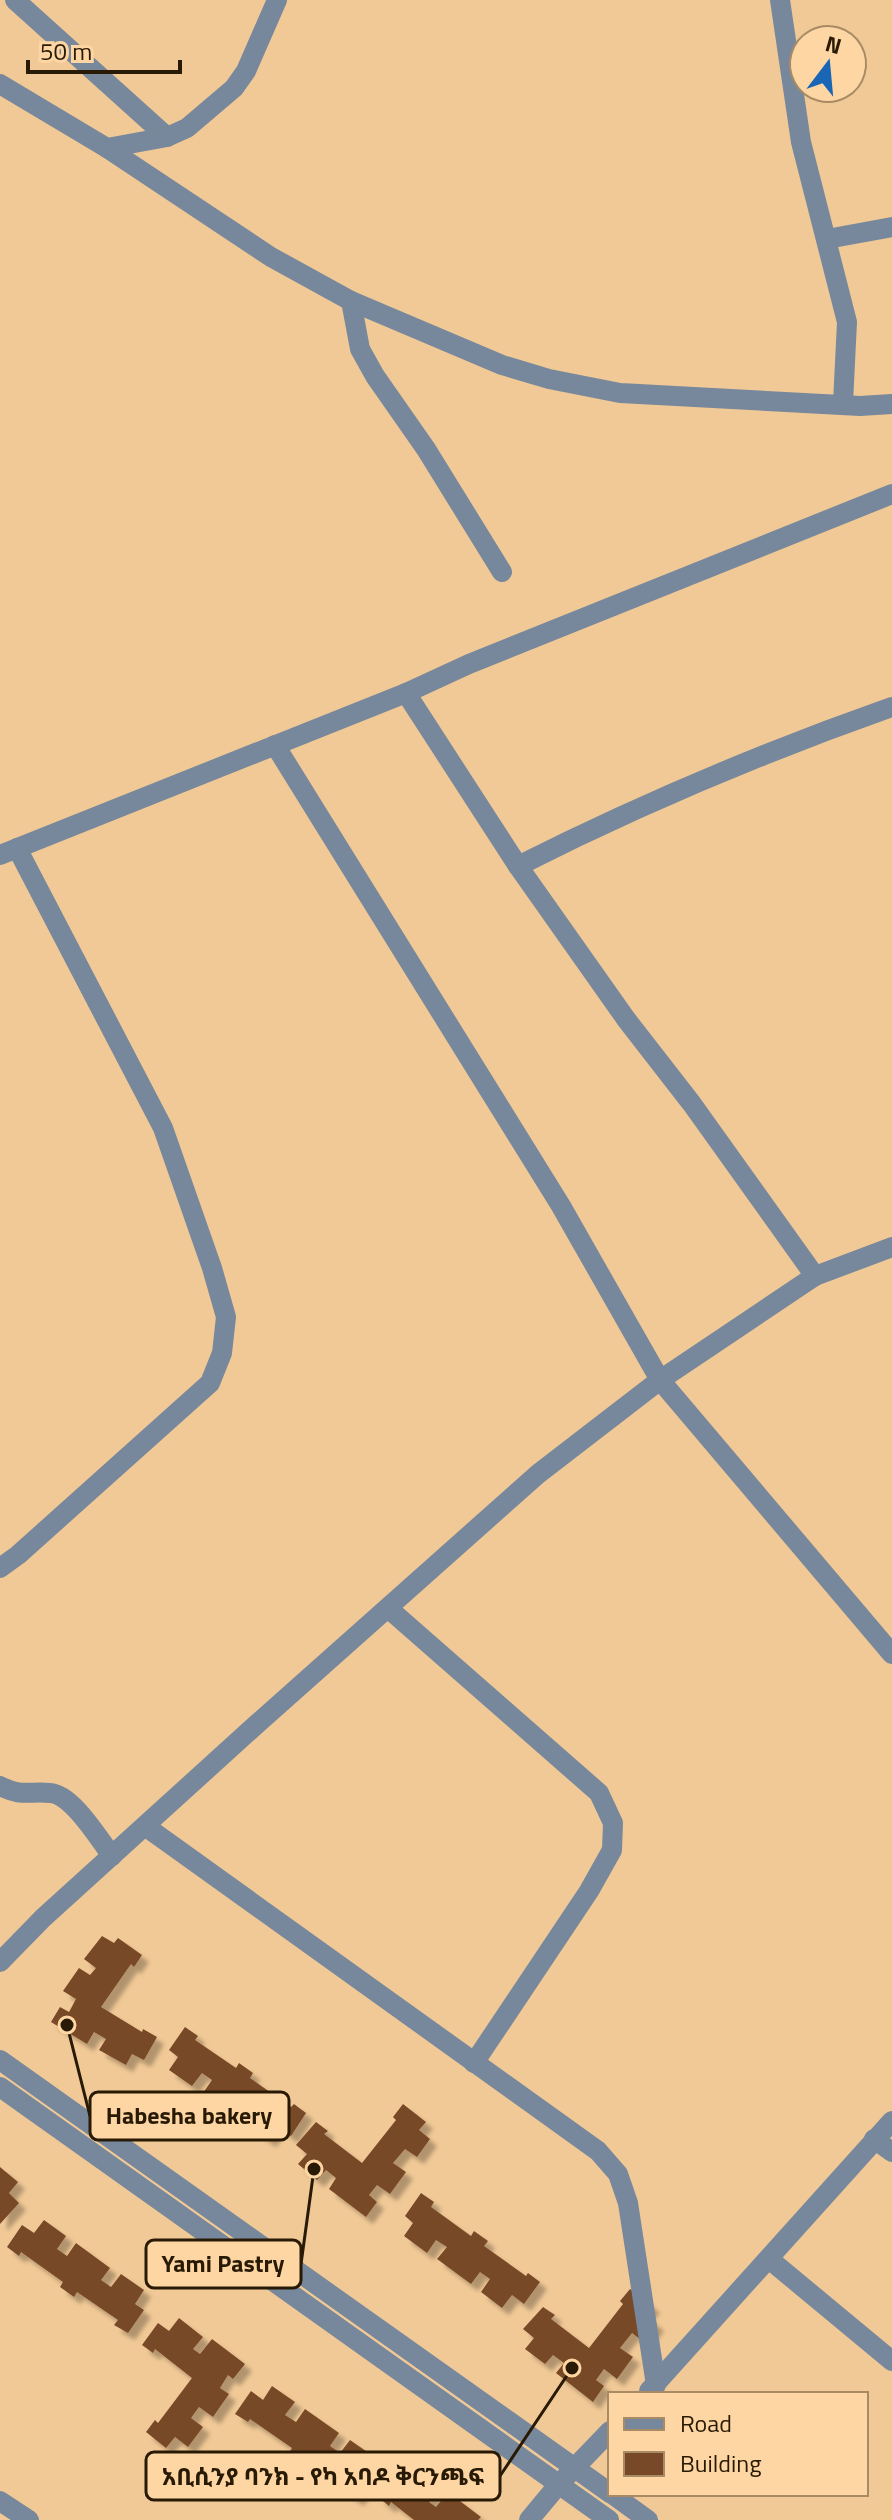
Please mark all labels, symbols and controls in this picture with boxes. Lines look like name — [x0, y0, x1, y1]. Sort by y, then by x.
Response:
scale bar — [28, 24, 180, 74]
north arrow — [788, 24, 868, 104]
text: N — [821, 26, 846, 63]
text: 50 m — [40, 33, 92, 69]
callout: Habesha bakery — [90, 2092, 289, 2140]
text: Habesha bakery — [106, 2097, 272, 2133]
callout: Yami Pastry — [146, 2240, 301, 2288]
text: Yami Pastry — [162, 2245, 285, 2281]
legend — [608, 2392, 868, 2496]
text: Road — [680, 2405, 732, 2441]
text: Building — [680, 2445, 762, 2481]
callout: አቢሲንያ ባንክ - የካ አባዶ ቅርንጫፍ — [146, 2452, 500, 2500]
text: አቢሲንያ ባንክ - የካ አባዶ ቅርንጫፍ — [162, 2458, 484, 2494]

